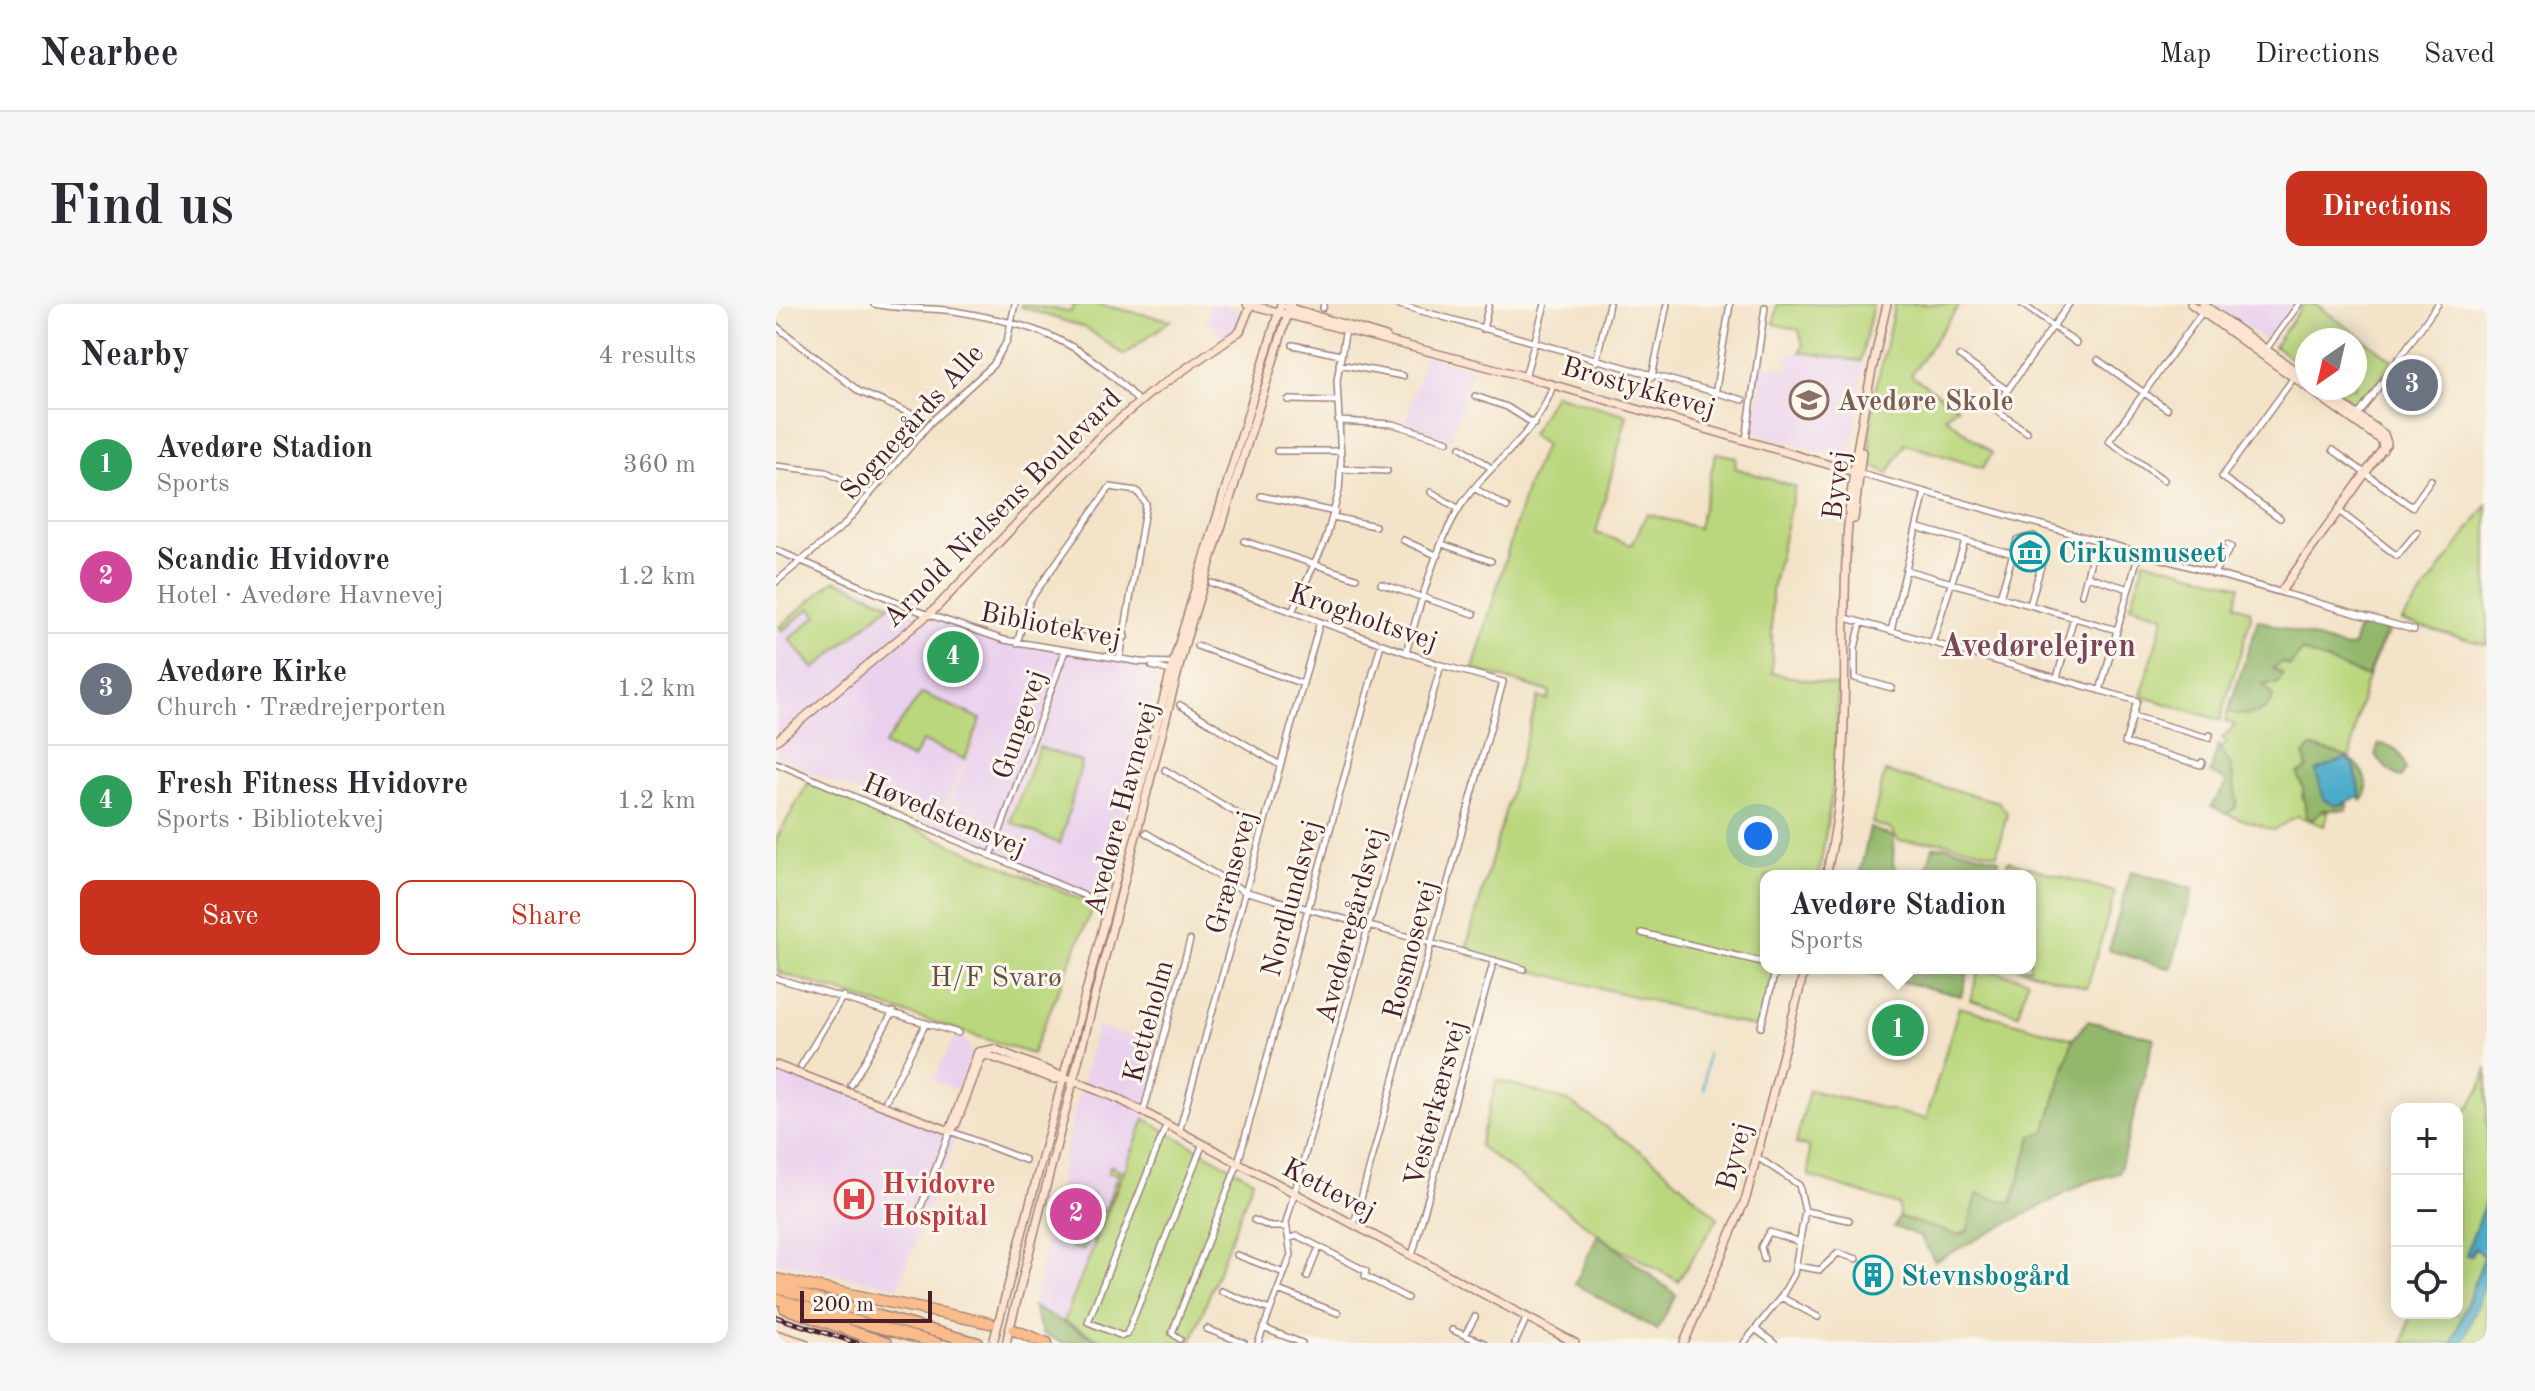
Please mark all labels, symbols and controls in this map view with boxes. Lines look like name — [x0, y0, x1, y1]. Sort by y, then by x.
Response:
text: Nearbee — [40, 36, 179, 74]
text: Map — [2159, 41, 2211, 69]
text: Directions — [2255, 41, 2380, 69]
text: Saved — [2424, 41, 2495, 69]
button: Directions — [2286, 171, 2487, 246]
text: Find us — [48, 180, 234, 236]
north arrow — [2295, 328, 2367, 400]
text: Nearby — [80, 339, 190, 373]
street label: Sognegårds Alle — [836, 340, 990, 506]
text: 4 results — [598, 343, 696, 369]
street label: Brostykkevej — [1558, 354, 1718, 424]
pin: 3 — [2386, 355, 2438, 415]
school or university icon: Avedøre Skole — [1788, 379, 1830, 421]
street label: Arnold Nielsens Boulevard — [879, 385, 1128, 634]
place label: Avedøre Skole — [1837, 389, 2014, 417]
text: Avedøre Stadion — [156, 434, 373, 464]
street label: Byvej — [1820, 449, 1856, 522]
text: 1 — [98, 452, 114, 478]
text: 360 m — [623, 452, 696, 478]
text: Sports — [156, 471, 230, 497]
museum icon: Cirkusmuseet — [2009, 531, 2051, 573]
place label: Cirkusmuseet — [2058, 541, 2227, 569]
text: Scandic Hvidovre — [156, 546, 390, 576]
text: 2 — [98, 564, 114, 590]
text: 1.2 km — [617, 564, 696, 590]
street label: Krogholtsvej — [1285, 580, 1441, 657]
text: Hotel · Avedøre Havnevej — [156, 583, 443, 609]
street label: Bibliotekvej — [978, 600, 1123, 654]
pin: 4 — [927, 627, 979, 687]
district label: Avedørelejren — [1940, 632, 2136, 664]
text: Avedøre Kirke — [156, 658, 347, 688]
street label: Gungevej — [989, 667, 1053, 783]
text: 3 — [98, 676, 114, 702]
text: 1.2 km — [617, 676, 696, 702]
text: Church · Trædrejerporten — [156, 695, 446, 721]
street label: Avedøre Havnevej — [1081, 699, 1165, 919]
text: Fresh Fitness Hvidovre — [156, 770, 468, 800]
street label: Høvedstensvej — [858, 770, 1030, 864]
text: 4 — [98, 788, 114, 814]
text: 1.2 km — [617, 788, 696, 814]
text: Sports · Bibliotekvej — [156, 807, 384, 833]
street label: Grænsevej — [1203, 808, 1263, 938]
your location — [1738, 816, 1778, 856]
street label: Nordlundsvej — [1259, 817, 1327, 980]
street label: Avedøregårdsvej — [1312, 825, 1391, 1027]
popup — [1760, 870, 2036, 974]
street label: Rosmosevej — [1380, 877, 1444, 1022]
button: Save — [80, 880, 380, 955]
button: Share — [396, 880, 696, 955]
text: Avedøre Stadion — [1790, 891, 2006, 921]
text: Sports — [1790, 928, 1863, 954]
street label: Ketteholm — [1120, 958, 1180, 1086]
park label: H/F Svarø — [930, 965, 1062, 993]
pin: 1 — [1872, 1000, 1924, 1060]
street label: Vesterkærsvej — [1401, 1017, 1473, 1190]
map controls — [2391, 1103, 2463, 1319]
button: + — [2391, 1103, 2463, 1175]
street label: Byvej — [1713, 1120, 1758, 1194]
street label: Kettevej — [1277, 1154, 1380, 1227]
place label: Hvidovre Hospital — [882, 1172, 996, 1232]
button: − — [2391, 1175, 2463, 1247]
hospital icon: Hvidovre Hospital — [833, 1178, 875, 1220]
pin: 2 — [1050, 1184, 1102, 1244]
button: locate — [2391, 1247, 2463, 1319]
building icon: Stevnsbogård — [1852, 1254, 1894, 1296]
place label: Stevnsbogård — [1901, 1264, 2070, 1292]
scale bar — [800, 1287, 932, 1323]
text: 200 m — [812, 1294, 874, 1316]

